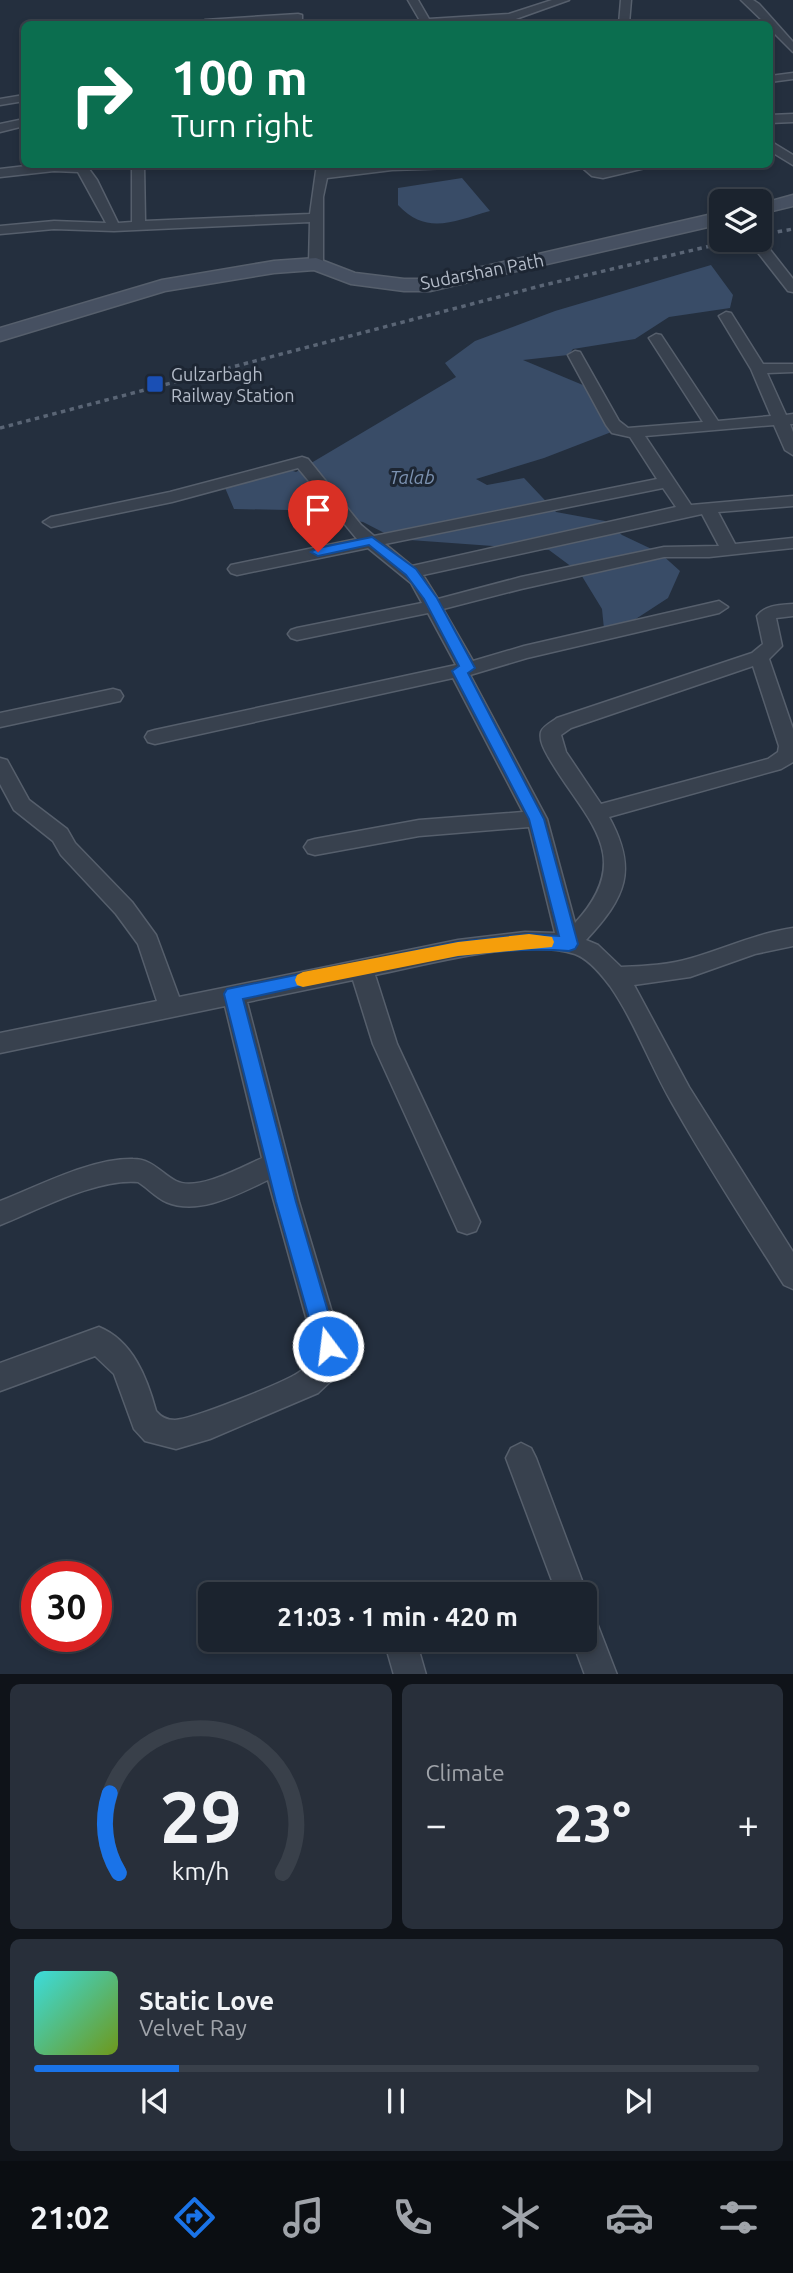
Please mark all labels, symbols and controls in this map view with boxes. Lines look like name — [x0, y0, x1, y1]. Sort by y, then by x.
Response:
icon: right — [56, 49, 147, 140]
text: 100 m — [171, 49, 308, 104]
text: Turn right — [171, 107, 313, 143]
map controls — [709, 189, 772, 252]
button: layers — [709, 189, 772, 252]
street label: Sudarshan Path — [419, 249, 545, 293]
place label: Gulzarbagh Railway Station — [171, 364, 294, 405]
marker: Gulzarbagh Railway Station — [145, 374, 165, 394]
water label: Talab — [389, 466, 435, 488]
pin — [288, 480, 348, 552]
icon: arrive — [299, 491, 337, 529]
position arrow — [291, 1309, 365, 1383]
speed limit sign: 30 — [21, 1561, 112, 1652]
text: 21:03 · 1 min · 420 m — [277, 1602, 518, 1631]
text: Climate — [426, 1760, 505, 1785]
text: 29 — [160, 1775, 242, 1857]
text: 23° — [554, 1794, 631, 1852]
text: − — [426, 1803, 447, 1845]
text: + — [738, 1803, 759, 1845]
text: km/h — [172, 1856, 230, 1884]
text: Static Love — [139, 1986, 274, 2015]
text: Velvet Ray — [139, 2015, 247, 2040]
icon: previous — [136, 2082, 174, 2120]
icon: pause — [377, 2082, 415, 2120]
icon: next — [619, 2082, 657, 2120]
icon: directions — [170, 2193, 219, 2242]
icon: music — [279, 2193, 328, 2242]
icon: phone — [388, 2193, 437, 2242]
icon: climate — [496, 2193, 545, 2242]
icon: car — [605, 2193, 654, 2242]
icon: filters — [714, 2193, 763, 2242]
text: 21:02 — [30, 2199, 110, 2235]

